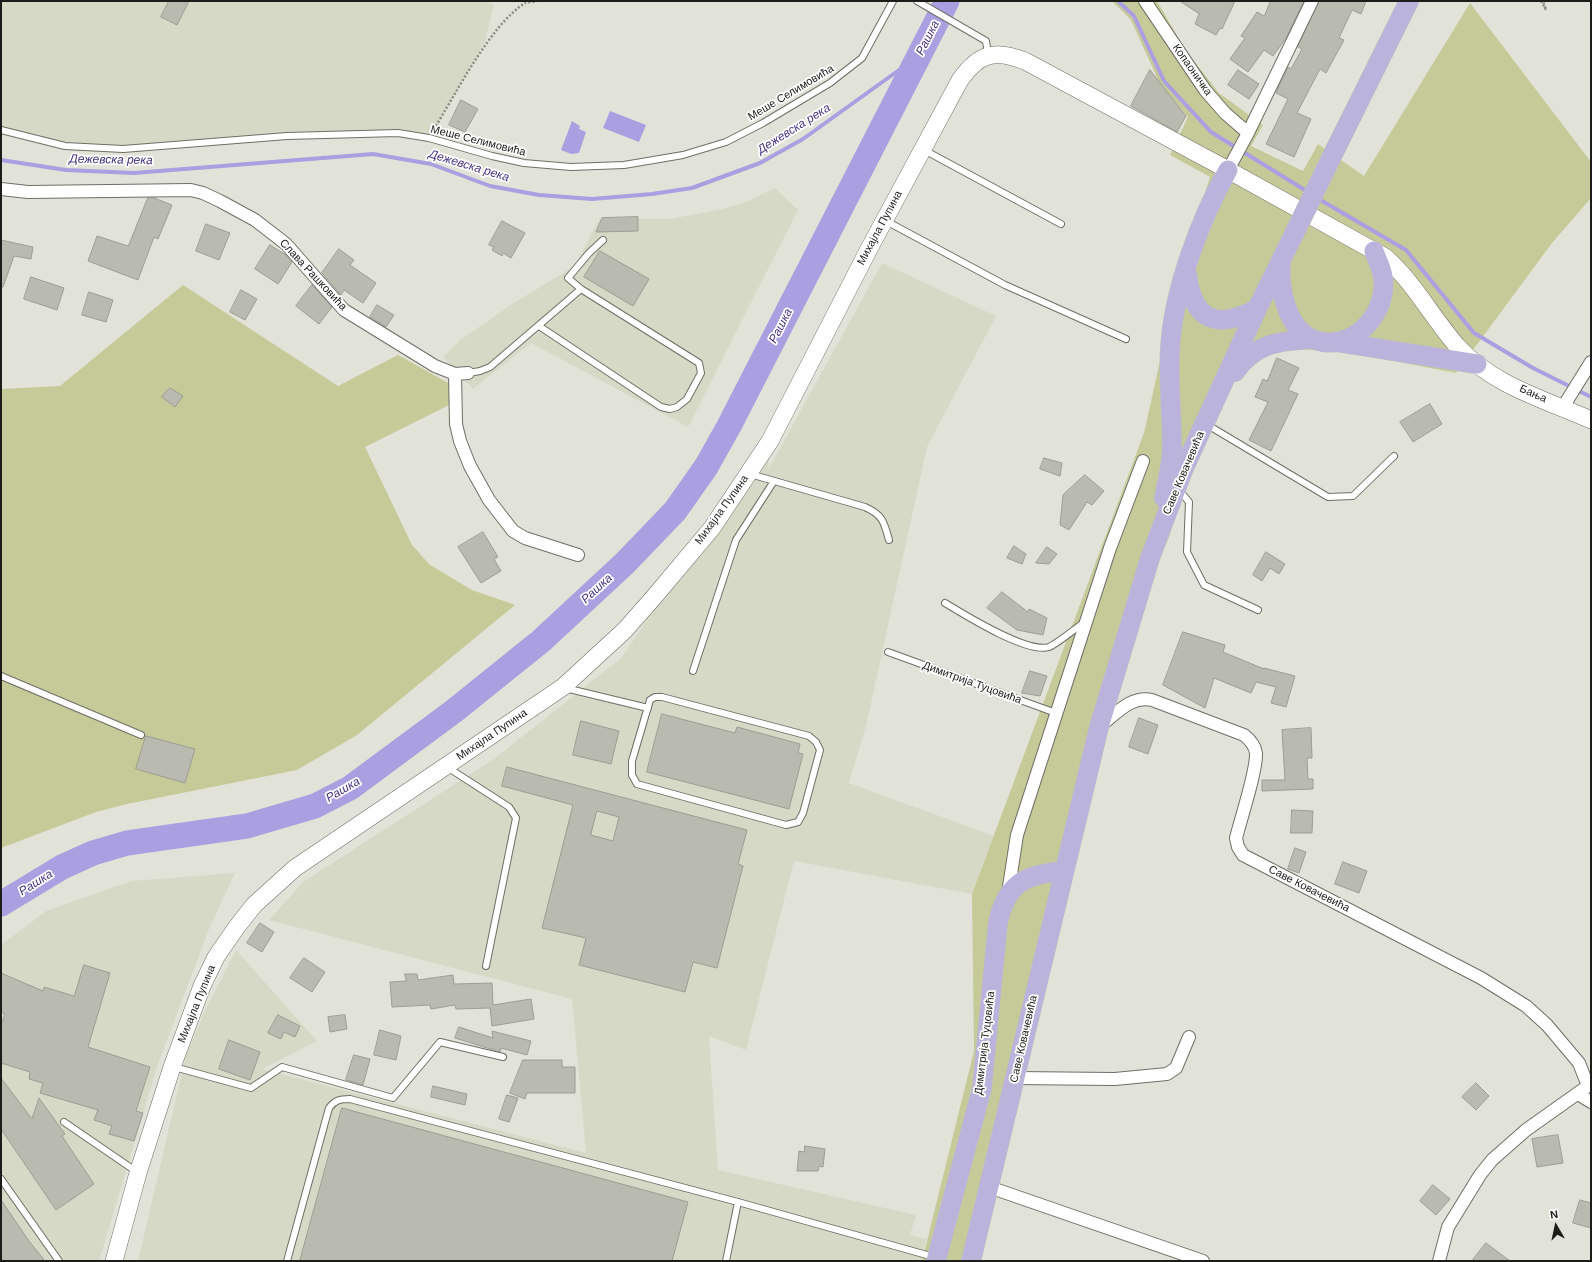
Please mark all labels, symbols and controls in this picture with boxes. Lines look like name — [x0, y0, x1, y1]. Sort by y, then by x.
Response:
water label: Рашка — [913, 18, 943, 58]
street label: Копаоничка — [1169, 42, 1215, 98]
street label: Меше Селимовића — [746, 62, 836, 124]
water label: Дежевска река — [755, 101, 833, 157]
street label: Меше Селимовића — [429, 123, 527, 159]
water label: Дежевска река — [427, 147, 511, 185]
water label: Дежевска река — [69, 152, 153, 168]
street label: Михајла Пупина — [855, 188, 905, 268]
street label: Слава Рашковића — [277, 237, 349, 313]
water label: Рашка — [766, 306, 796, 346]
street label: Бања — [1517, 382, 1549, 406]
street label: Саве Ковачевића — [1160, 429, 1208, 517]
street label: Михајла Пупина — [692, 473, 752, 547]
water label: Рашка — [579, 571, 615, 607]
street label: Димитрија Туцовића — [921, 659, 1023, 707]
street label: Михајла Пупина — [454, 706, 530, 764]
water label: Рашка — [323, 775, 363, 805]
street label: Саве Ковачевића — [1266, 863, 1352, 915]
water label: Рашка — [17, 867, 55, 899]
street label: Михајла Пупина — [175, 963, 219, 1045]
street label: Димитрија Туцовића — [972, 990, 998, 1096]
street label: Саве Ковачевића — [1008, 994, 1040, 1084]
north arrow — [1536, 1206, 1576, 1246]
text: N — [1549, 1208, 1559, 1221]

